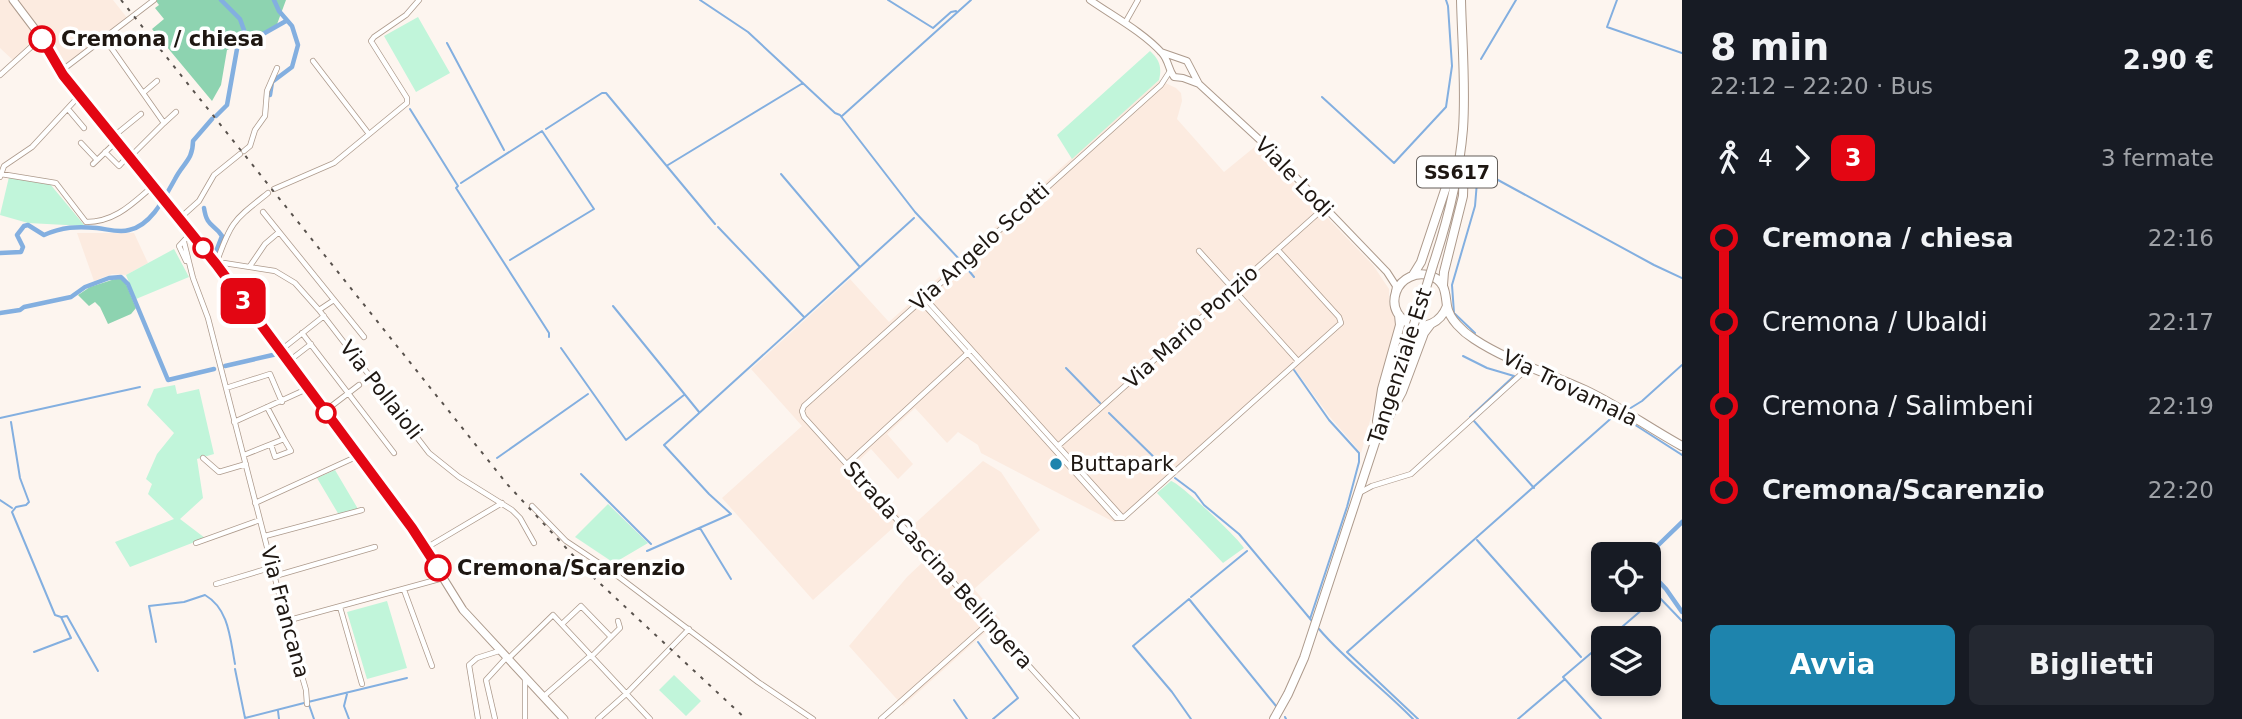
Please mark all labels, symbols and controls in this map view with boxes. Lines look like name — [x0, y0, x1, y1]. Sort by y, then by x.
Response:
text: 8 min — [1710, 25, 1829, 69]
marker: Cremona / chiesa — [29, 26, 55, 52]
place label: Cremona / chiesa — [61, 27, 264, 51]
text: 2.90 € — [2123, 45, 2214, 75]
text: 22:12 – 22:20 · Bus — [1710, 73, 1933, 99]
street label: Viale Lodi — [1250, 132, 1338, 222]
icon: walk — [1710, 139, 1748, 177]
icon: forward — [1783, 139, 1821, 177]
text: 3 — [1845, 144, 1861, 172]
text: 4 — [1758, 145, 1773, 171]
text: 3 fermate — [2101, 145, 2214, 171]
road number: SS617 — [1417, 156, 1497, 188]
street label: Via Angelo Scotti — [906, 178, 1054, 316]
text: Cremona / chiesa — [1762, 223, 2014, 253]
text: 22:16 — [2148, 225, 2214, 251]
unlabelled marker — [193, 238, 213, 258]
street label: Via Mario Ponzio — [1119, 261, 1263, 393]
line badge: 3 — [220, 278, 266, 324]
street label: Tangenziale Est — [1363, 285, 1437, 448]
text: 3 — [235, 287, 251, 315]
text: Cremona / Ubaldi — [1762, 307, 1988, 337]
text: 22:17 — [2148, 309, 2214, 335]
street label: Via Pollaioli — [335, 336, 427, 444]
street label: Via Trovamala — [1499, 345, 1641, 431]
text: Cremona / Salimbeni — [1762, 391, 2034, 421]
text: 22:19 — [2148, 393, 2214, 419]
unlabelled marker — [316, 403, 336, 423]
place label: Buttapark — [1070, 452, 1175, 476]
street label: Strada Cascina Bellingera — [839, 456, 1037, 674]
marker: Buttapark — [1048, 456, 1064, 472]
text: Cremona/Scarenzio — [1762, 475, 2045, 505]
text: 22:20 — [2148, 477, 2214, 503]
map controls — [1591, 542, 1661, 696]
button: locate — [1591, 542, 1661, 612]
street label: Via Francana — [256, 544, 314, 680]
marker: Cremona/Scarenzio — [425, 555, 451, 581]
place label: Cremona/Scarenzio — [457, 556, 685, 580]
button: Avvia — [1710, 625, 1955, 705]
button: Biglietti — [1969, 625, 2214, 705]
button: layers — [1591, 626, 1661, 696]

